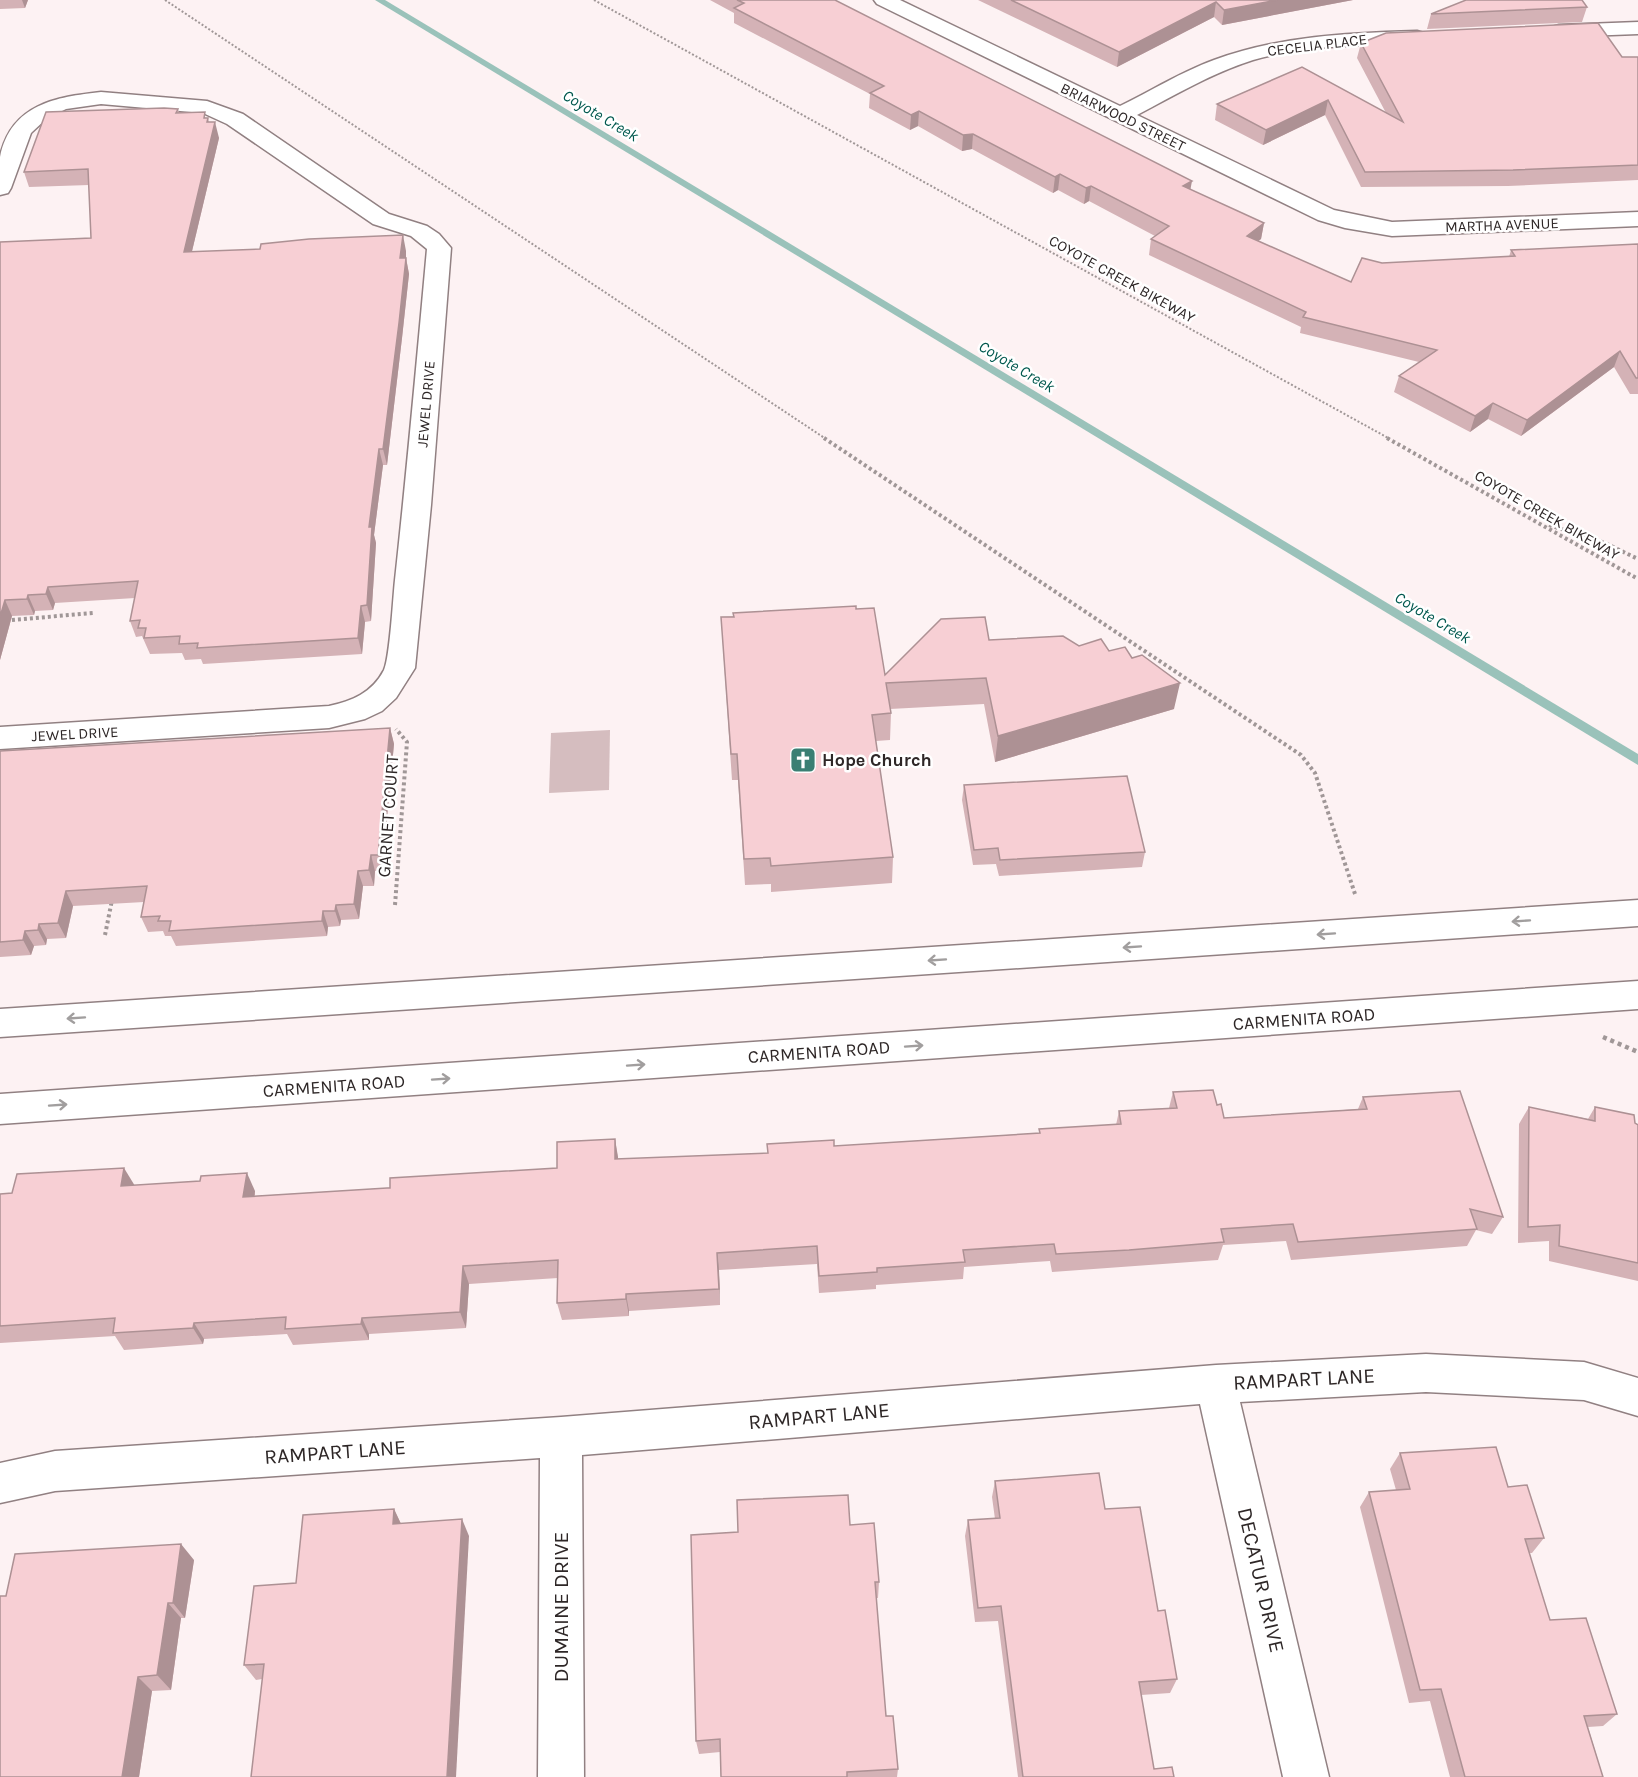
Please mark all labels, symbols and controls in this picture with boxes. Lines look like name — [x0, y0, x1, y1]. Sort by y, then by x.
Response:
street label: CECELIA PLACE — [1266, 30, 1368, 60]
street label: BRIARWOOD STREET — [1058, 79, 1189, 155]
water label: Coyote Creek — [559, 85, 643, 146]
street label: MARTHA AVENUE — [1445, 214, 1559, 236]
street label: COYOTE CREEK BIKEWAY — [1046, 231, 1199, 327]
water label: Coyote Creek — [975, 336, 1059, 397]
street label: JEWEL DRIVE — [413, 360, 439, 448]
street label: COYOTE CREEK BIKEWAY — [1471, 466, 1623, 564]
water label: Coyote Creek — [1391, 587, 1475, 648]
street label: JEWEL DRIVE — [31, 723, 119, 745]
church icon: Hope Church — [788, 745, 818, 775]
place label: Hope Church — [822, 749, 932, 771]
street label: GARNET COURT — [373, 754, 403, 878]
one-way arrow — [1511, 915, 1531, 926]
one-way arrow — [1317, 929, 1337, 940]
one-way arrow — [1122, 942, 1142, 953]
one-way arrow — [928, 955, 948, 966]
street label: CARMENITA ROAD — [1232, 1003, 1376, 1035]
one-way arrow — [67, 1013, 87, 1024]
street label: CARMENITA ROAD — [747, 1036, 891, 1068]
one-way arrow — [904, 1040, 924, 1051]
one-way arrow — [625, 1059, 645, 1070]
street label: CARMENITA ROAD — [262, 1070, 406, 1102]
one-way arrow — [431, 1073, 451, 1084]
one-way arrow — [48, 1100, 68, 1111]
street label: RAMPART LANE — [1232, 1363, 1376, 1395]
street label: RAMPART LANE — [747, 1398, 891, 1434]
street label: RAMPART LANE — [263, 1435, 407, 1469]
street label: DECATUR DRIVE — [1233, 1505, 1289, 1655]
street label: DUMAINE DRIVE — [549, 1532, 573, 1682]

